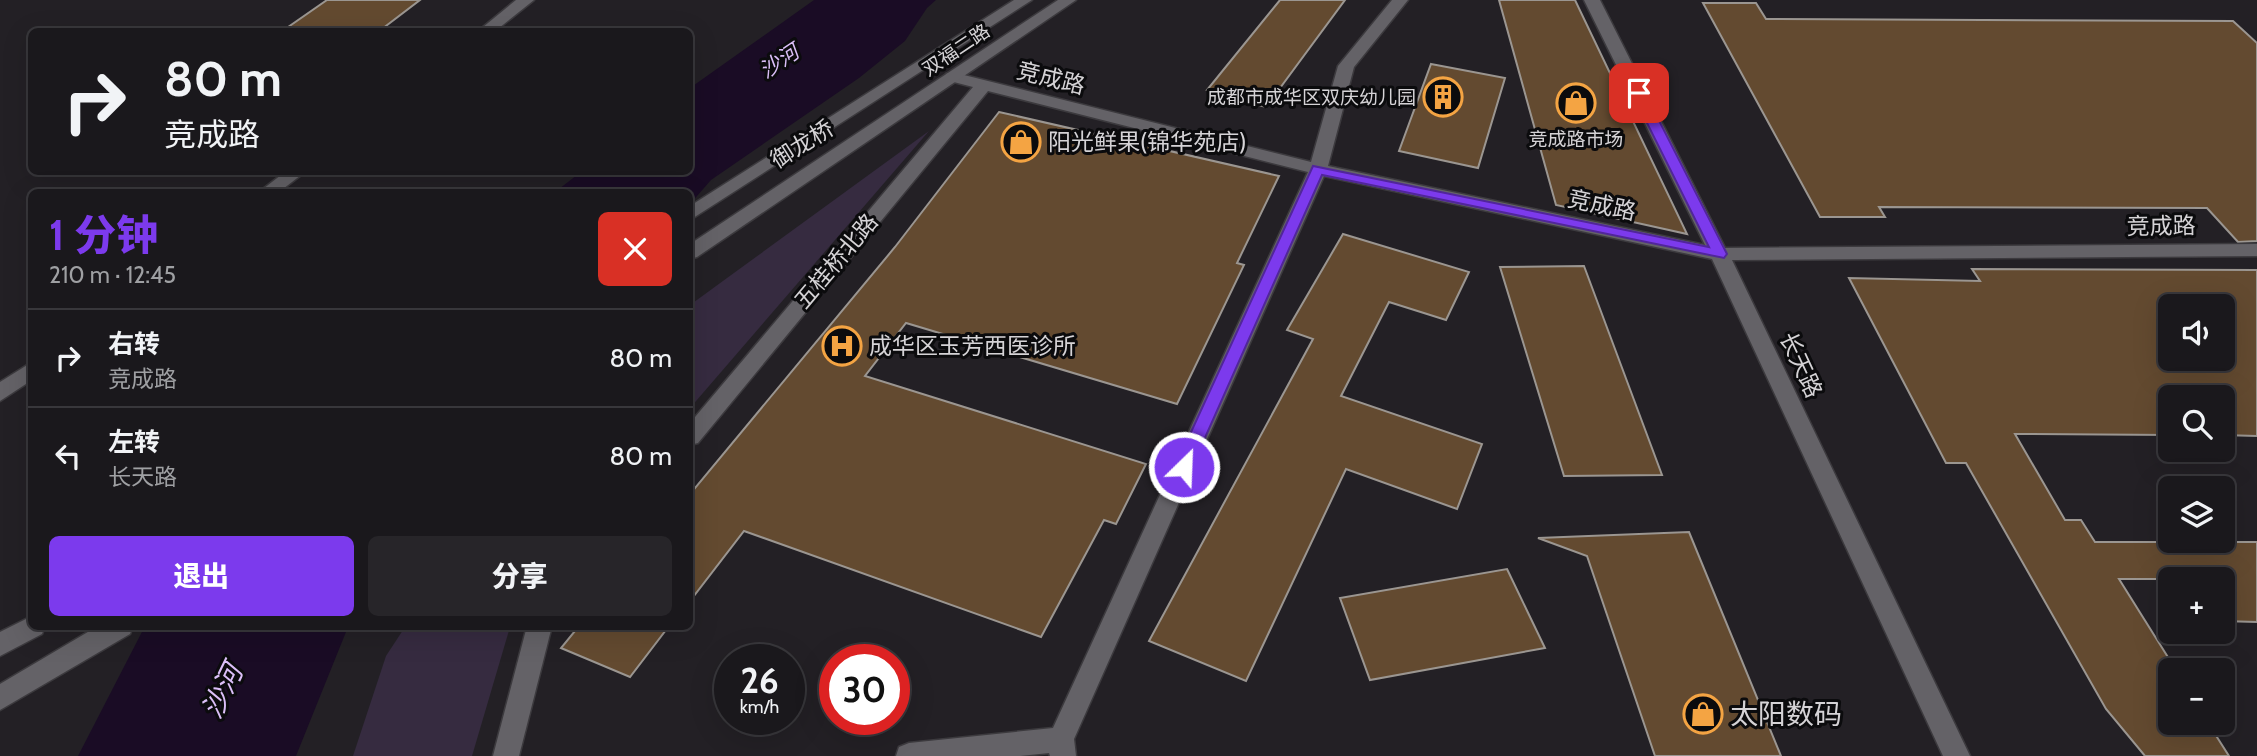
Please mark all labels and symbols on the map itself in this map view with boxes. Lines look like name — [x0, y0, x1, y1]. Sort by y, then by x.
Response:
street label: 双福二路 — [918, 19, 994, 81]
water label: 沙河 — [755, 37, 807, 83]
street label: 竞成路 — [1014, 56, 1088, 100]
pin — [1609, 63, 1669, 123]
building icon: 成都市成华区双庆幼儿园 — [1422, 76, 1464, 118]
shop icon: 竞成路市场 — [1555, 82, 1597, 124]
place label: 成都市成华区双庆幼儿园 — [1207, 86, 1416, 109]
street label: 御龙桥 — [765, 114, 839, 174]
shop icon: 阳光鲜果(锦华苑店) — [1000, 121, 1042, 163]
place label: 阳光鲜果(锦华苑店) — [1048, 128, 1246, 156]
place label: 竞成路市场 — [1528, 128, 1624, 151]
street label: 竞成路 — [1565, 184, 1639, 226]
street label: 五桂桥北路 — [788, 208, 884, 314]
street label: 竞成路 — [2126, 211, 2196, 241]
hospital icon: 成华区玉芳西医诊所 — [821, 325, 863, 367]
street label: 长天路 — [1774, 328, 1828, 402]
place label: 成华区玉芳西医诊所 — [869, 332, 1076, 360]
position arrow — [1147, 430, 1221, 504]
speed limit sign: 30 — [819, 644, 910, 735]
water label: 沙河 — [194, 654, 252, 724]
shop icon: 太阳数码 — [1682, 693, 1724, 735]
place label: 太阳数码 — [1730, 697, 1842, 731]

